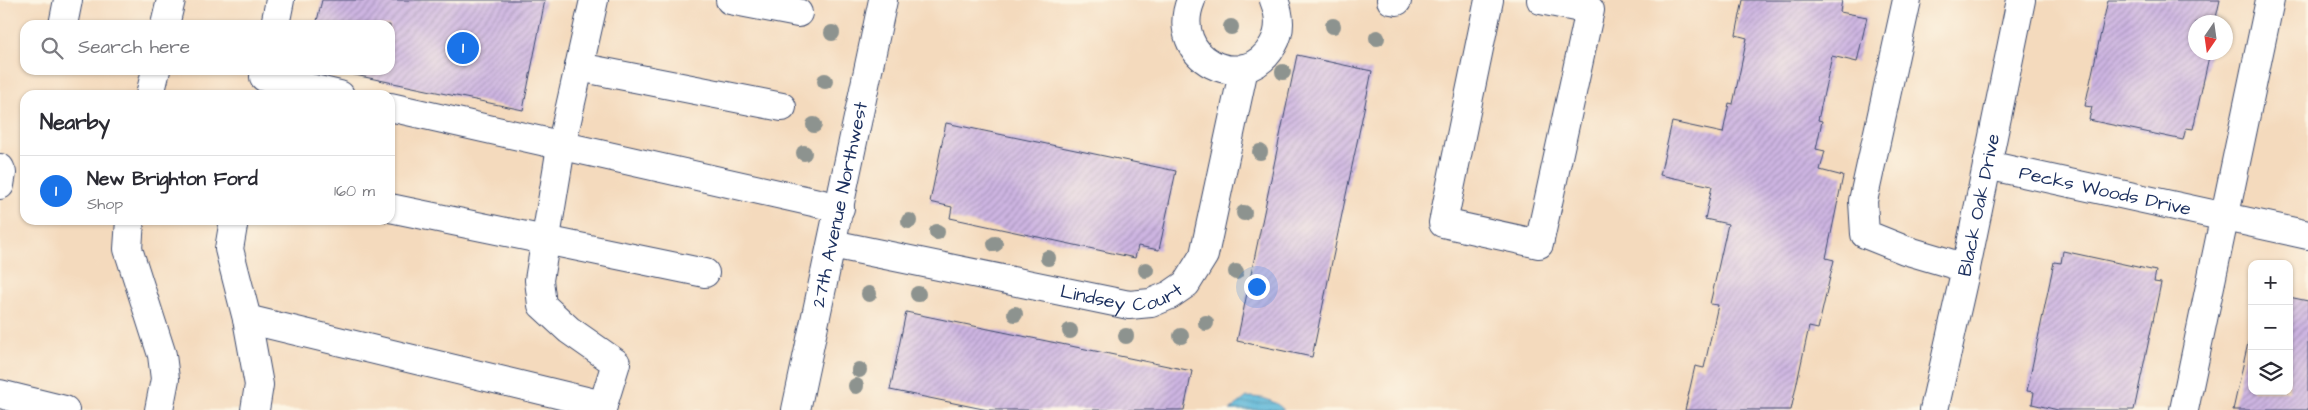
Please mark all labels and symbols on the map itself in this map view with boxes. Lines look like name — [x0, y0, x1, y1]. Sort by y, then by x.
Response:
north arrow — [2188, 15, 2233, 60]
pin: 1 — [447, 29, 479, 67]
street label: 27th Avenue Northwest — [805, 99, 875, 310]
street label: Black Oak Drive — [1951, 131, 2007, 279]
street label: Pecks Woods Drive — [2017, 159, 2194, 223]
your location — [1244, 274, 1270, 300]
street label: Lindsey Court — [1058, 277, 1188, 319]

